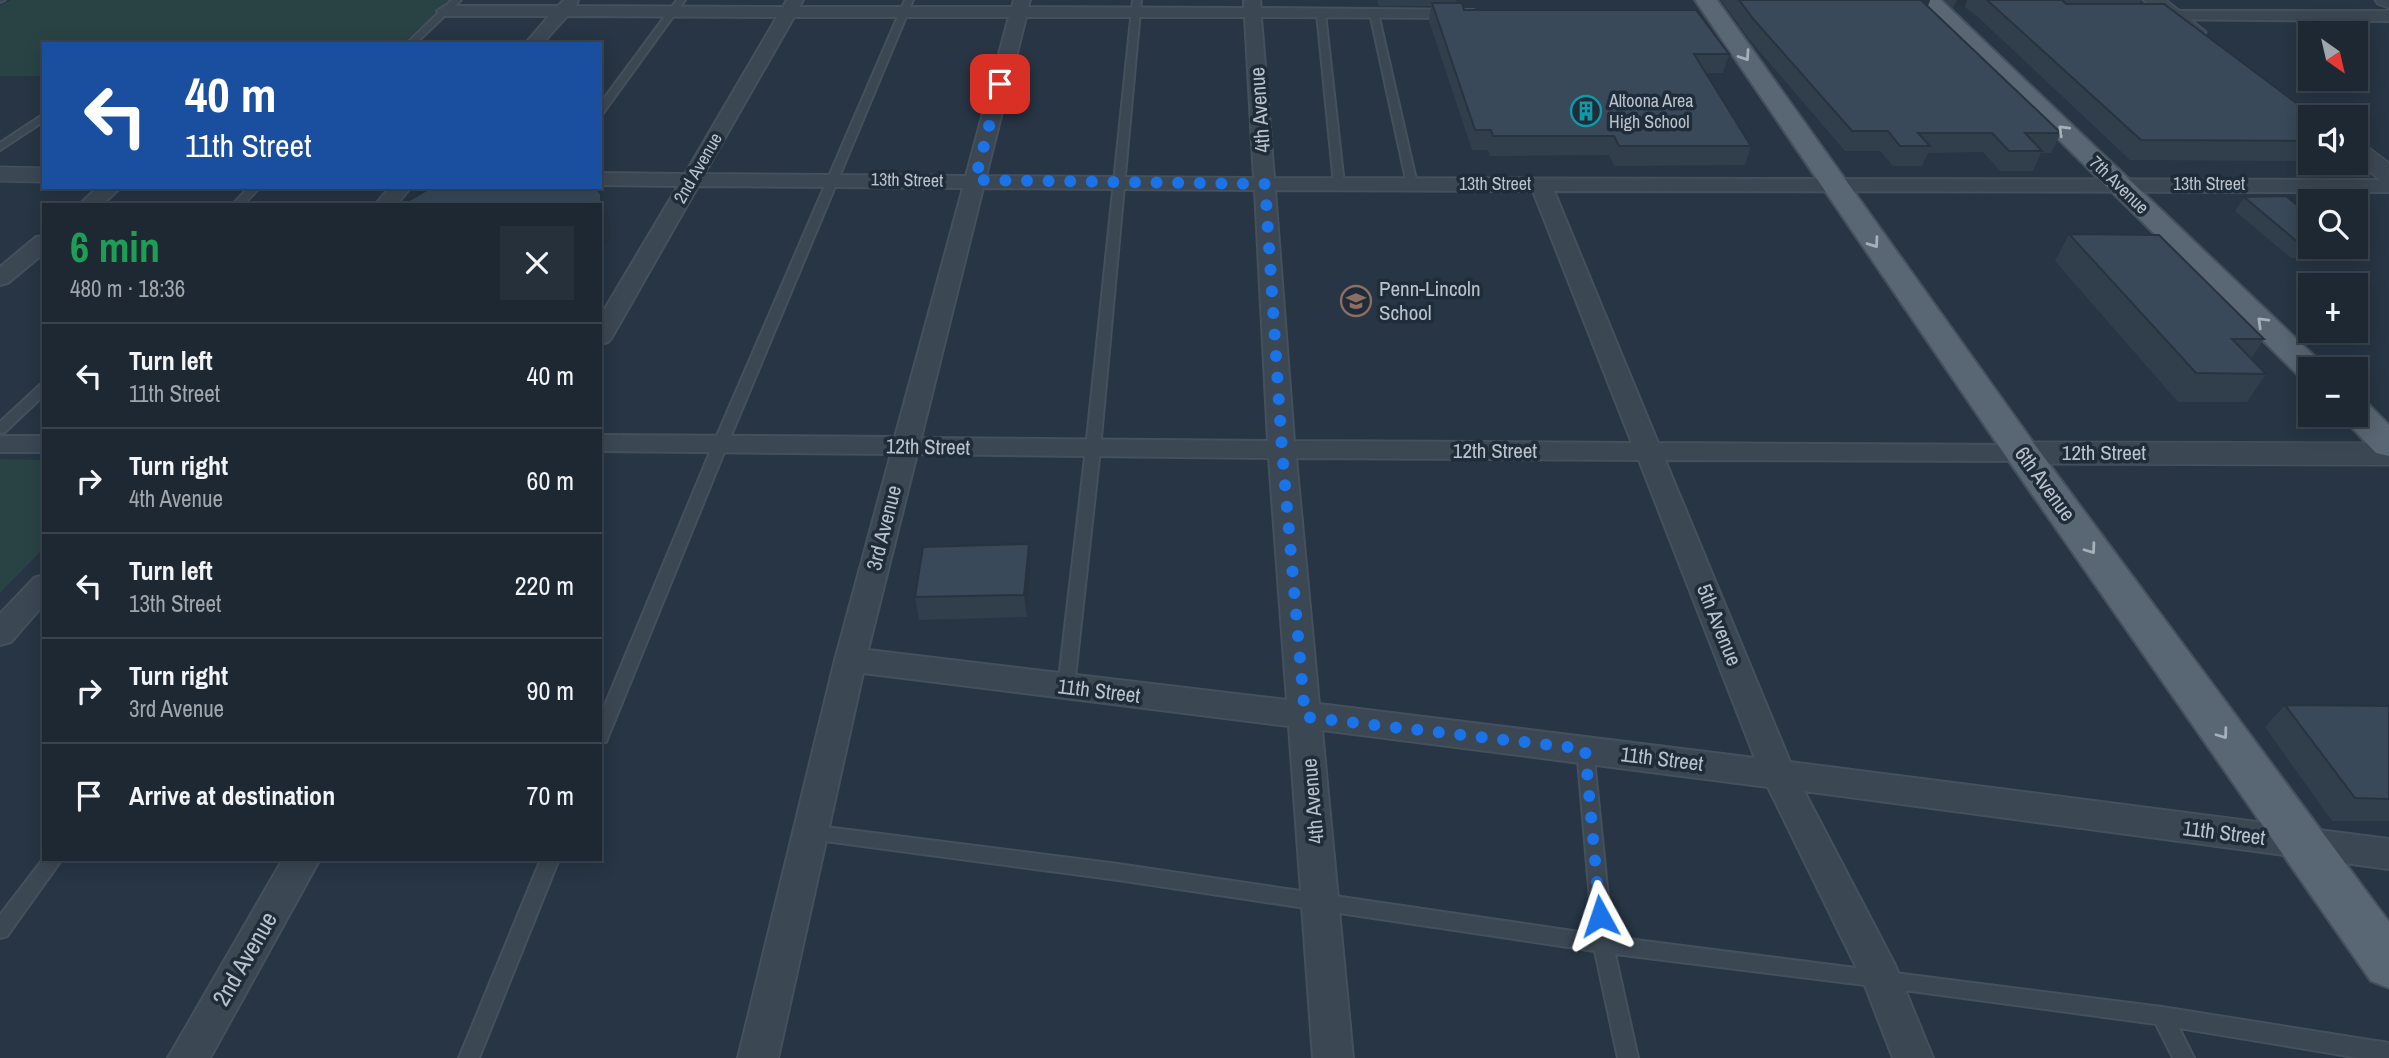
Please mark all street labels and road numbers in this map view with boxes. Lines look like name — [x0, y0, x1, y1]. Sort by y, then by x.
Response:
street label: 4th Avenue — [1242, 66, 1277, 154]
street label: 2nd Avenue — [667, 128, 728, 208]
street label: 7th Avenue — [2084, 150, 2155, 219]
street label: 13th Street — [871, 166, 943, 193]
street label: 13th Street — [1459, 171, 1531, 196]
street label: 13th Street — [2173, 171, 2245, 196]
street label: 12th Street — [886, 431, 971, 462]
street label: 12th Street — [1453, 436, 1537, 465]
street label: 12th Street — [2062, 438, 2146, 467]
street label: 6th Avenue — [2008, 440, 2082, 527]
street label: 3rd Avenue — [859, 482, 908, 574]
street label: 5th Avenue — [1690, 580, 1749, 670]
street label: 11th Street — [1056, 671, 1142, 710]
street label: 11th Street — [1619, 739, 1705, 778]
street label: 4th Avenue — [1294, 757, 1331, 845]
street label: 11th Street — [2181, 813, 2267, 852]
street label: 2nd Avenue — [204, 906, 284, 1011]

